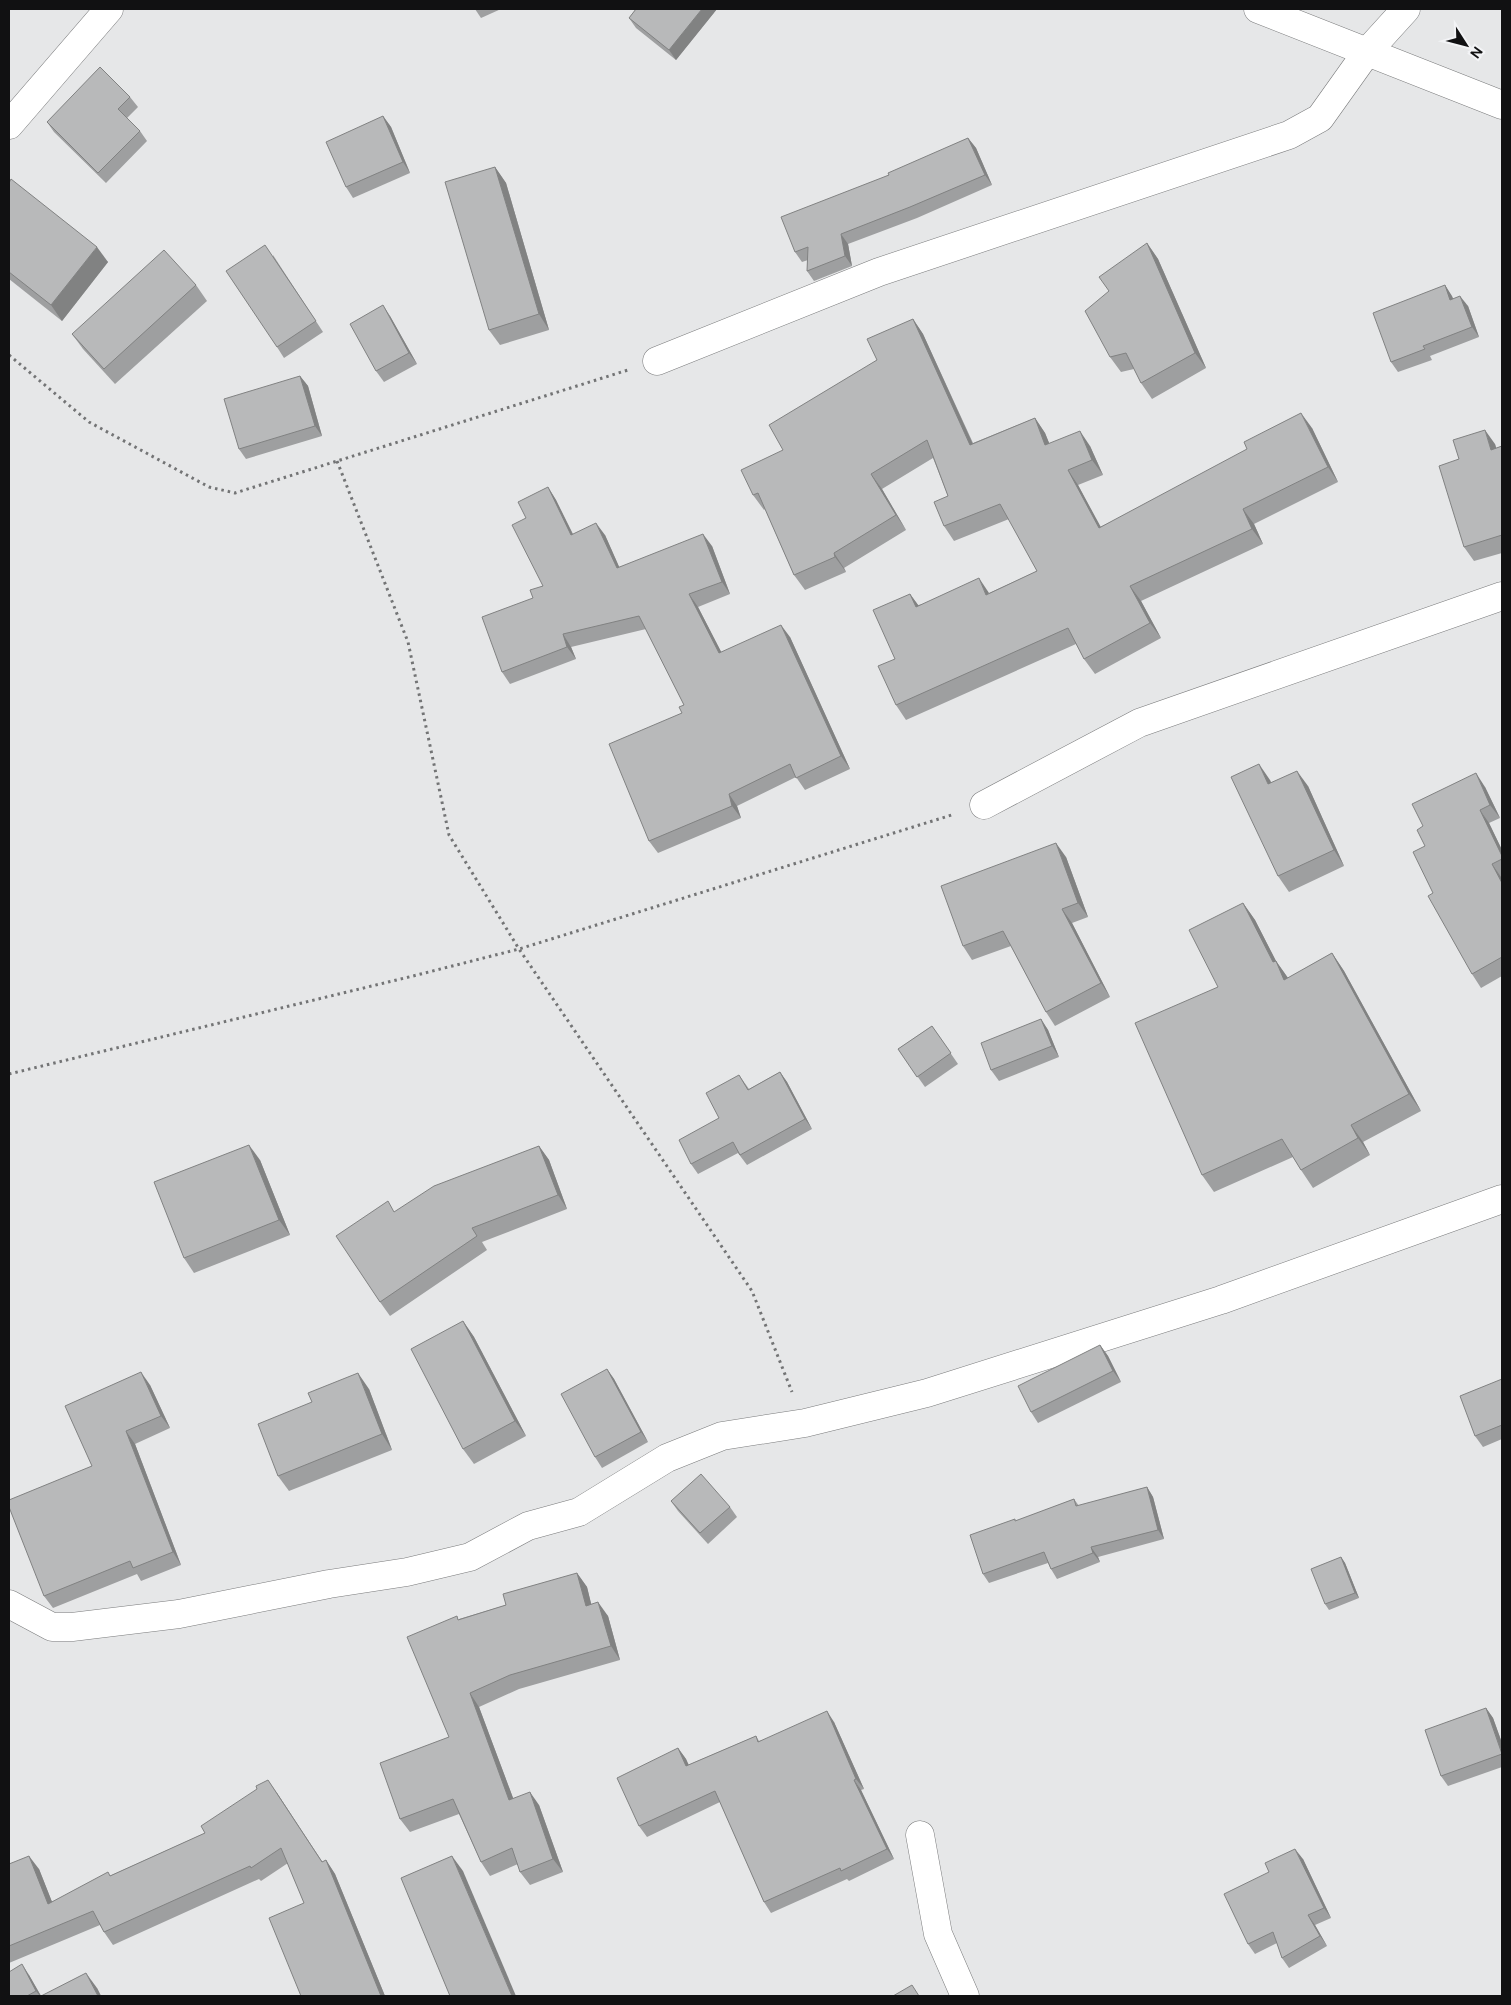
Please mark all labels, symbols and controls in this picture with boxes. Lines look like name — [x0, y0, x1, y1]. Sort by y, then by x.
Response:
north arrow — [1441, 20, 1491, 70]
text: N — [1466, 43, 1487, 62]

